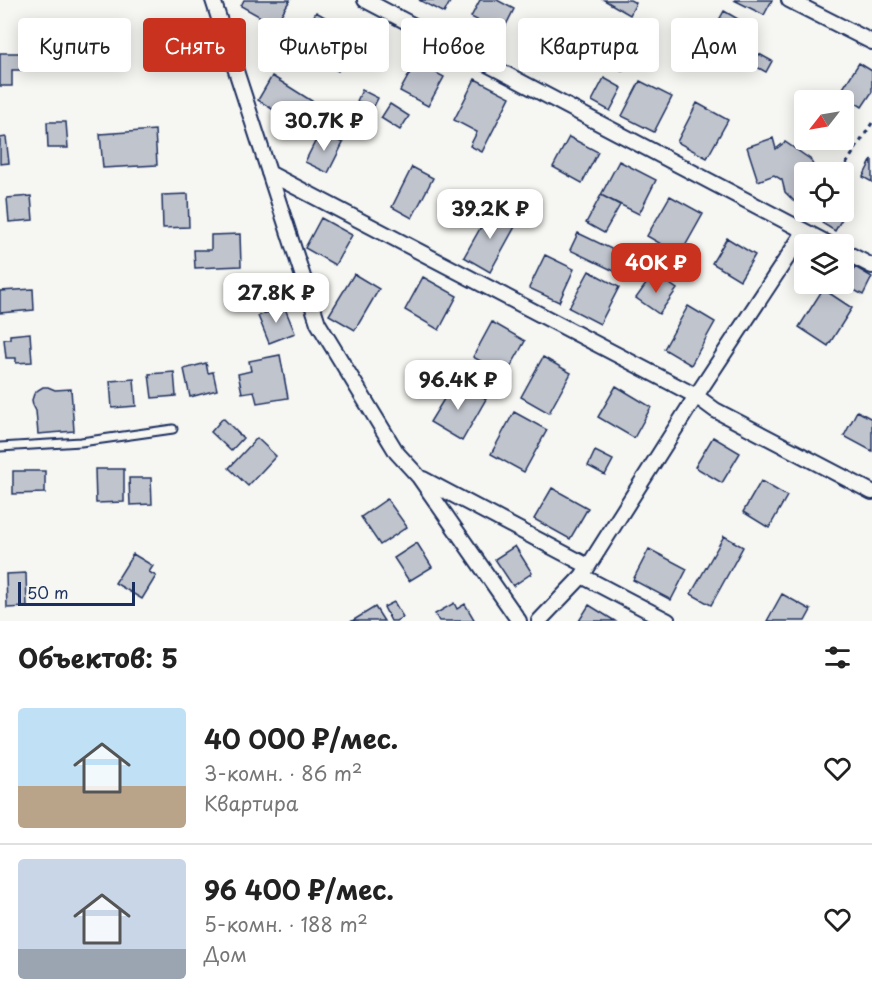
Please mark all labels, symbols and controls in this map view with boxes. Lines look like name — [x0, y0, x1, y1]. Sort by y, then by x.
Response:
chip: Купить — [18, 18, 131, 72]
chip: Снять — [143, 18, 246, 72]
chip: Фильтры — [258, 18, 389, 72]
chip: Новое — [401, 18, 506, 72]
chip: Квартира — [518, 18, 659, 72]
chip: Дом — [671, 18, 758, 72]
north arrow — [794, 90, 854, 150]
map controls — [794, 90, 854, 294]
pin: 30.7K ₽ — [269, 101, 379, 152]
text: 30.7K ₽ — [285, 105, 363, 135]
button: locate — [794, 162, 854, 222]
pin: 39.2K ₽ — [435, 189, 545, 240]
text: 39.2K ₽ — [451, 193, 529, 223]
button: layers — [794, 234, 854, 294]
pin: 40K ₽ — [614, 243, 698, 294]
text: 40K ₽ — [625, 247, 687, 277]
pin: 27.8K ₽ — [221, 273, 331, 324]
text: 27.8K ₽ — [237, 277, 315, 307]
pin: 96.4K ₽ — [403, 360, 513, 411]
text: 96.4K ₽ — [419, 364, 497, 394]
scale bar — [18, 579, 135, 606]
text: 50 m — [27, 580, 68, 604]
text: Объектов: 5 — [18, 638, 178, 677]
icon: filters — [821, 641, 854, 674]
text: 40 000 ₽/мес. — [204, 719, 398, 758]
icon: home — [66, 732, 138, 804]
icon: heart — [821, 752, 854, 785]
text: 3-комн. · 86 m² — [204, 758, 362, 788]
text: Квартира — [204, 788, 298, 818]
text: 96 400 ₽/мес. — [204, 870, 394, 909]
icon: home — [66, 883, 138, 955]
icon: heart — [821, 903, 854, 936]
text: 5-комн. · 188 m² — [204, 909, 368, 939]
text: Дом — [204, 939, 247, 969]

